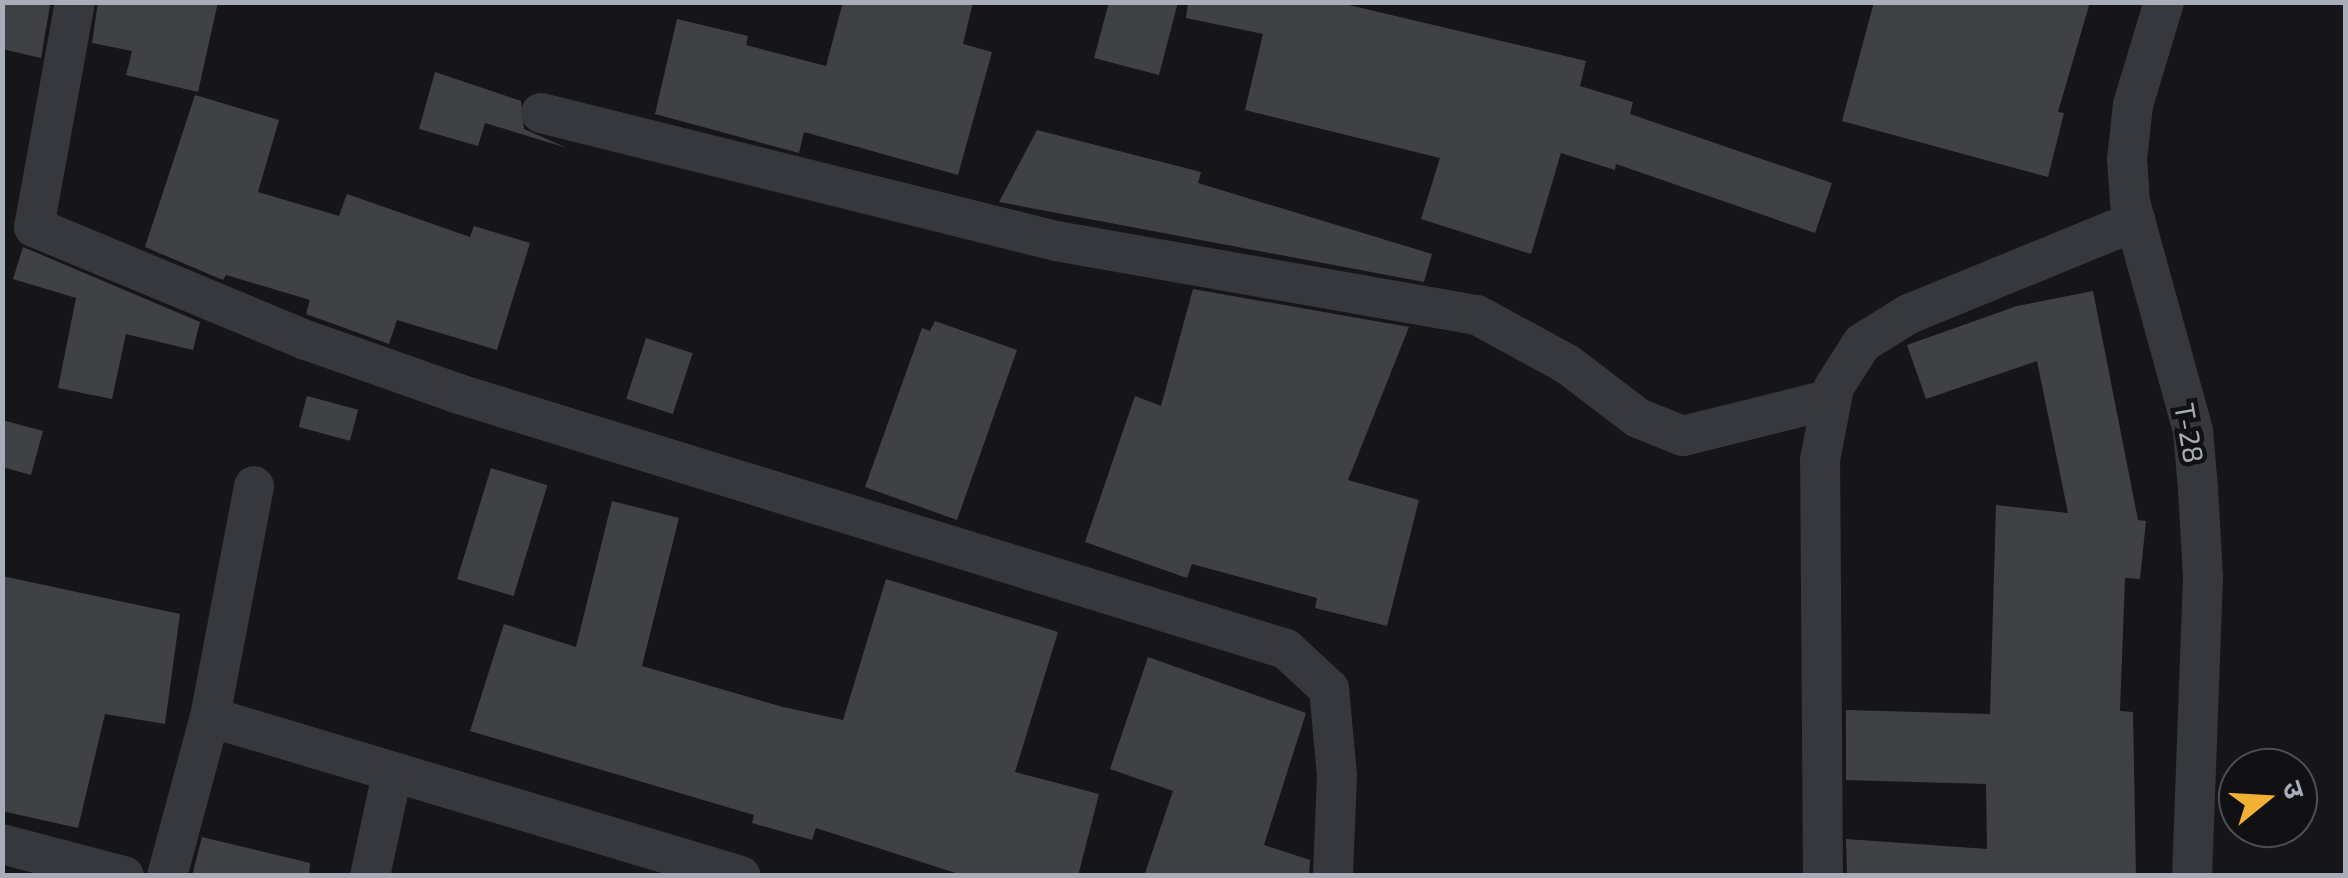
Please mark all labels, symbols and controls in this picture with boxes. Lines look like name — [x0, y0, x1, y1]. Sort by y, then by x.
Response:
street label: T-28 — [2168, 401, 2212, 465]
north arrow — [2218, 748, 2318, 848]
text: उ — [2276, 776, 2313, 802]

